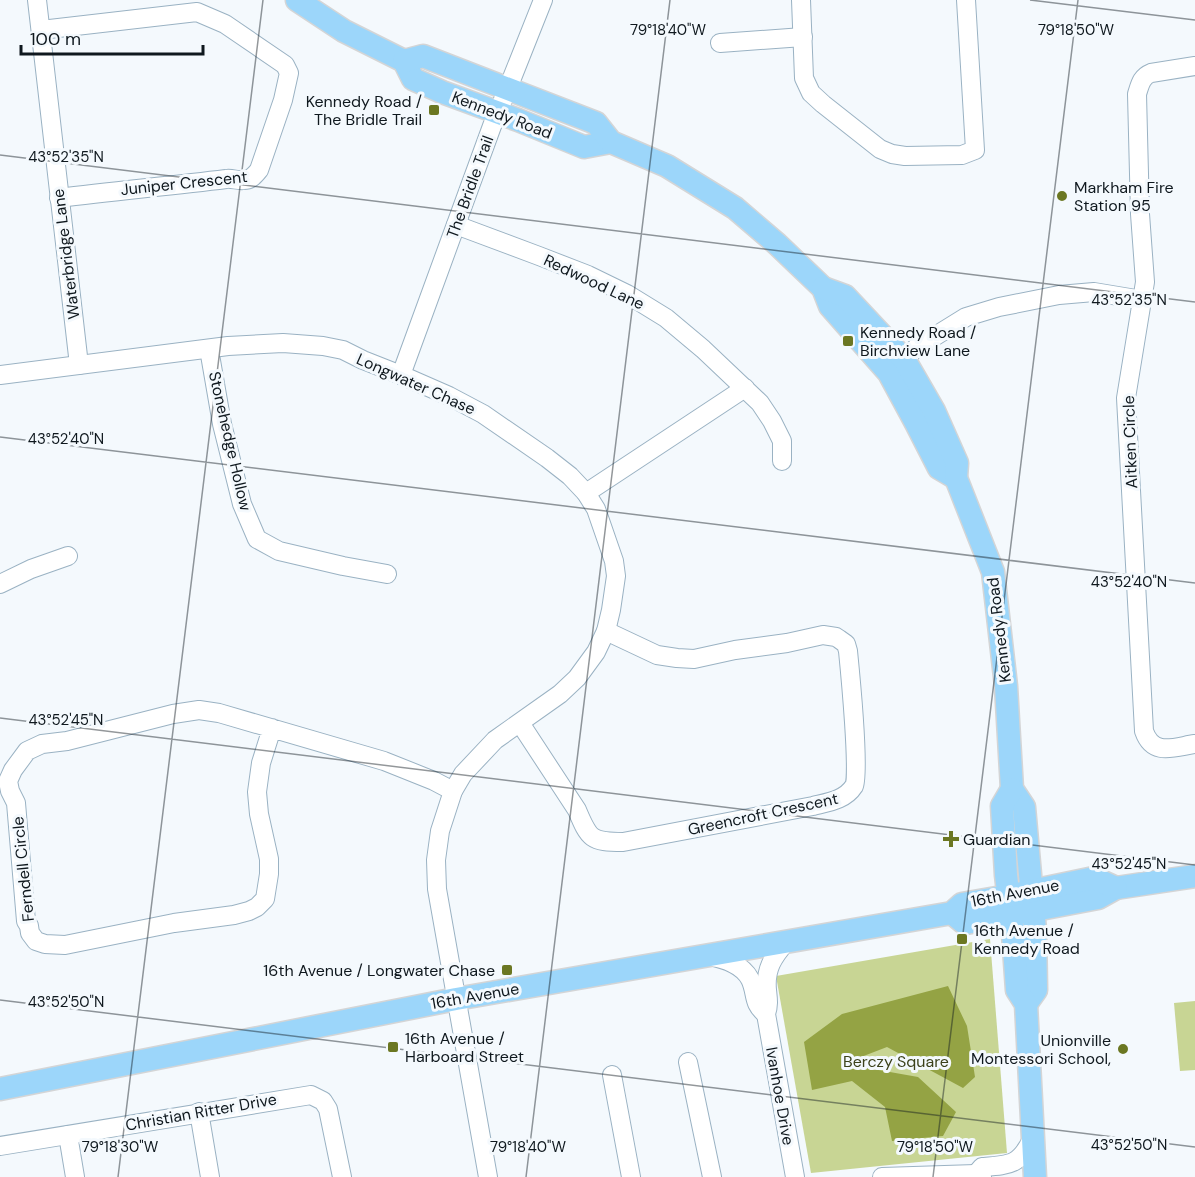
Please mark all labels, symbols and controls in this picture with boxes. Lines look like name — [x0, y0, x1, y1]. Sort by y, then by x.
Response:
scale bar — [21, 18, 202, 56]
text: 79°18'40"W — [630, 20, 706, 40]
text: 79°18'50"W — [1038, 20, 1115, 40]
text: 100 m — [30, 27, 81, 51]
street label: Kennedy Road — [449, 86, 555, 144]
place label: Kennedy Road / The Bridle Trail — [306, 91, 422, 130]
marker: Kennedy Road / The Bridle Trail — [427, 103, 441, 117]
street label: The Bridle Trail — [442, 133, 498, 241]
text: 43°52'35"N — [28, 147, 104, 167]
street label: Juniper Crescent — [120, 166, 248, 200]
place label: Markham Fire Station 95 — [1074, 177, 1174, 216]
street label: Waterbridge Lane — [48, 187, 84, 321]
marker: Markham Fire Station 95 — [1055, 189, 1069, 203]
street label: Redwood Lane — [540, 250, 648, 314]
text: 43°52'35"N — [1091, 290, 1167, 310]
place label: Kennedy Road / Birchview Lane — [860, 322, 976, 361]
marker: Kennedy Road / Birchview Lane — [841, 334, 855, 348]
street label: Longwater Chase — [353, 348, 479, 420]
street label: Stonehedge Hollow — [204, 369, 256, 513]
street label: Aitken Circle — [1118, 395, 1142, 489]
text: 43°52'40"N — [28, 429, 104, 449]
text: 43°52'40"N — [1091, 572, 1167, 592]
street label: Kennedy Road — [982, 576, 1016, 684]
text: 43°52'45"N — [29, 710, 103, 730]
street label: Greencroft Crescent — [686, 788, 840, 840]
street label: Ferndell Circle — [7, 815, 39, 923]
place label: Guardian — [963, 829, 1030, 850]
marker: Guardian — [944, 832, 958, 846]
text: 43°52'45"N — [1092, 854, 1166, 874]
street label: 16th Avenue — [969, 874, 1061, 912]
place label: 16th Avenue / Kennedy Road — [974, 920, 1080, 959]
marker: 16th Avenue / Kennedy Road — [955, 932, 969, 946]
place label: 16th Avenue / Longwater Chase — [263, 960, 495, 981]
marker: 16th Avenue / Longwater Chase — [500, 963, 514, 977]
street label: 16th Avenue — [429, 978, 521, 1014]
text: 43°52'50"N — [28, 992, 104, 1012]
place label: 16th Avenue / Harboard Street — [405, 1028, 524, 1067]
place label: Unionville Montessori School, — [971, 1030, 1111, 1069]
marker: 16th Avenue / Harboard Street — [386, 1040, 400, 1054]
marker: Unionville Montessori School, — [1116, 1042, 1130, 1056]
street label: Ivanhoe Drive — [761, 1045, 799, 1147]
park label: Berczy Square — [843, 1051, 949, 1072]
street label: Christian Ritter Drive — [124, 1088, 278, 1136]
text: 43°52'50"N — [1091, 1135, 1167, 1155]
text: 79°18'30"W — [82, 1137, 159, 1157]
text: 79°18'40"W — [490, 1137, 566, 1157]
text: 79°18'50"W — [897, 1137, 974, 1157]

